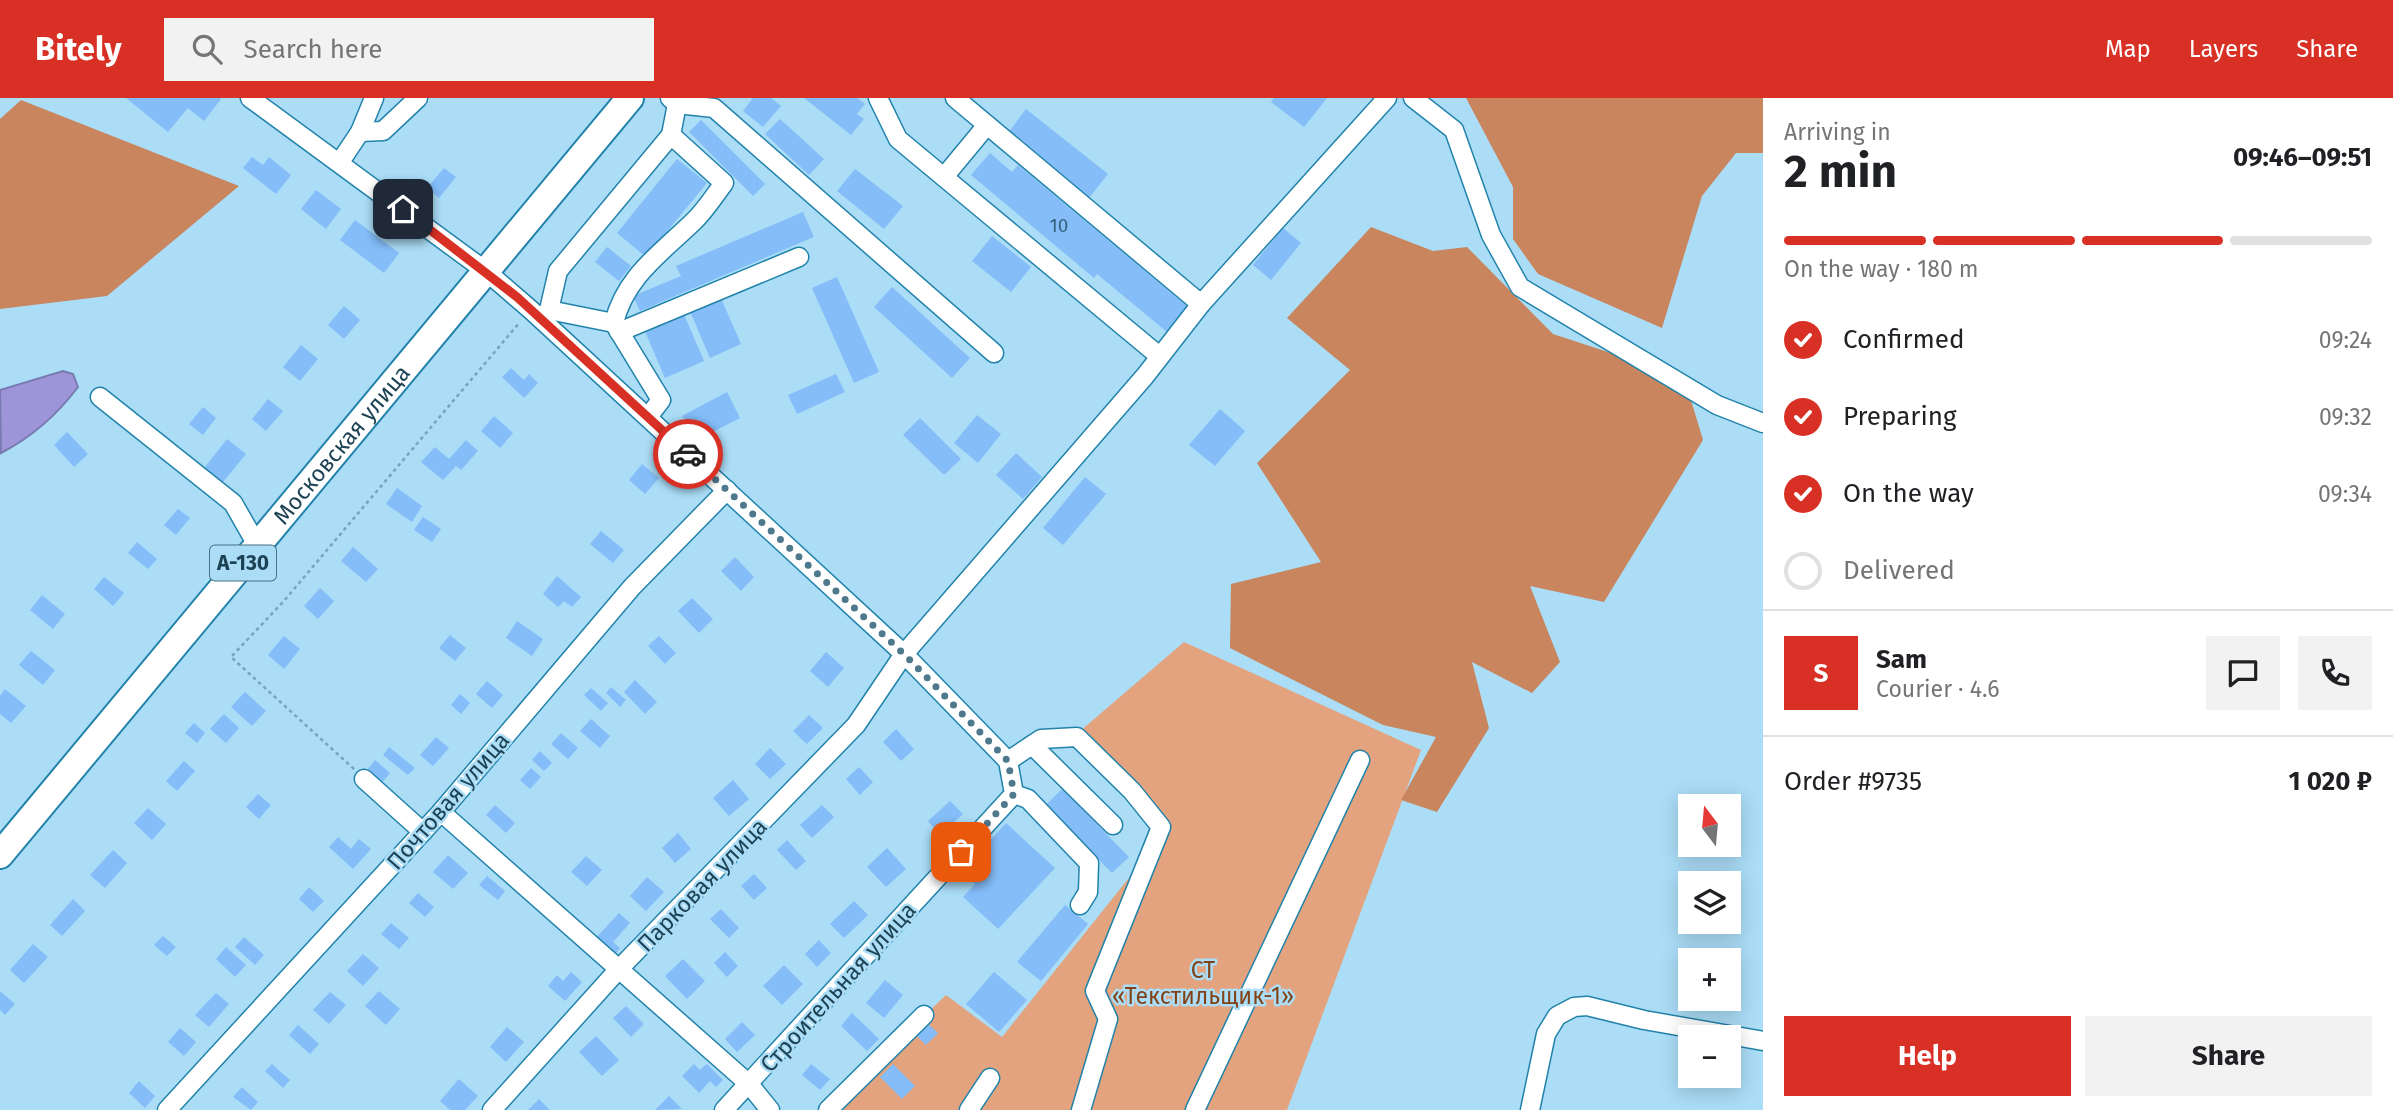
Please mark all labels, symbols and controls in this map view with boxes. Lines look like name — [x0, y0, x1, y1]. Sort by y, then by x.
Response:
search box — [164, 18, 654, 81]
text: Bitely — [35, 29, 122, 69]
icon: search — [188, 30, 226, 68]
text: Search here — [244, 34, 382, 65]
text: Map — [2105, 35, 2151, 63]
text: Layers — [2189, 35, 2258, 63]
text: Share — [2296, 35, 2358, 63]
text: Arriving in — [1784, 118, 1891, 146]
text: 09:46–09:51 — [2233, 142, 2372, 173]
text: 2 min — [1784, 144, 1897, 199]
pin — [373, 179, 433, 239]
icon: home — [384, 190, 422, 228]
house number: 10 — [1050, 214, 1068, 237]
text: On the way · 180 m — [1784, 255, 1979, 283]
icon: check — [1784, 321, 1822, 359]
text: Confirmed — [1843, 324, 1964, 355]
text: 09:24 — [2319, 326, 2372, 354]
street label: Московская улица — [267, 359, 416, 530]
icon: check — [1784, 398, 1822, 436]
text: Preparing — [1843, 401, 1956, 432]
text: 09:32 — [2319, 403, 2372, 431]
courier — [653, 419, 723, 489]
icon: car — [669, 435, 707, 473]
icon: check — [1784, 475, 1822, 513]
text: On the way — [1843, 478, 1974, 509]
text: 09:34 — [2318, 480, 2372, 508]
road number: А-130 — [210, 546, 276, 580]
text: Delivered — [1843, 555, 1955, 586]
button: chat — [2206, 636, 2280, 710]
button: phone — [2298, 636, 2372, 710]
text: Sam — [1876, 644, 1927, 675]
text: S — [1814, 658, 1828, 689]
text: Courier · 4.6 — [1876, 675, 2000, 703]
street label: Почтовая улица — [381, 727, 515, 875]
text: Order #9735 — [1784, 766, 1922, 797]
text: 1 020 ₽ — [2289, 766, 2372, 797]
north arrow — [1678, 794, 1741, 858]
map controls — [1678, 794, 1741, 1088]
street label: Парковая улица — [631, 812, 773, 958]
pin — [931, 822, 991, 882]
icon: bag — [942, 833, 980, 871]
button: layers — [1678, 871, 1741, 934]
street label: Строительная улица — [754, 896, 922, 1078]
button: + — [1678, 948, 1741, 1011]
park label: СТ «Текстильщик-1» — [1112, 956, 1294, 1010]
button: Help — [1784, 1016, 2071, 1096]
button: Share — [2085, 1016, 2372, 1096]
button: − — [1678, 1025, 1741, 1088]

